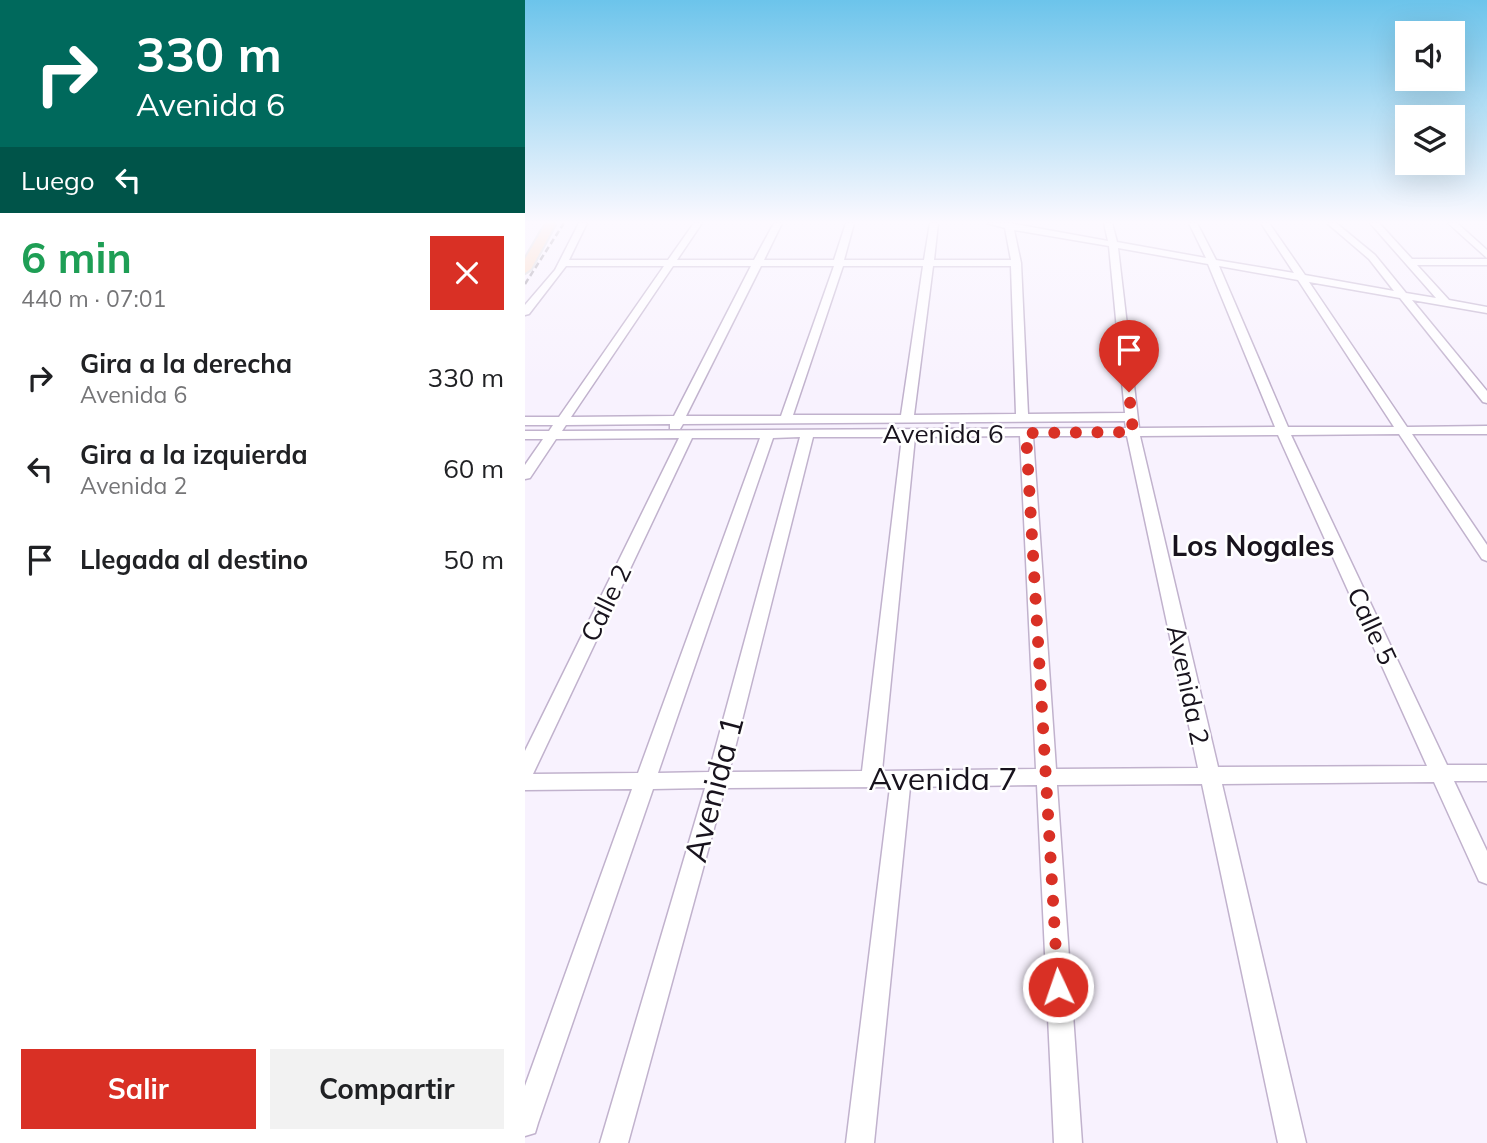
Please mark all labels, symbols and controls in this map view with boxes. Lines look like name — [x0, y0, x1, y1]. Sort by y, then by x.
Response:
map controls — [1395, 21, 1465, 175]
button: sound — [1395, 21, 1465, 91]
text: 330 m — [136, 23, 282, 84]
icon: right — [21, 28, 112, 119]
text: Avenida 6 — [136, 84, 285, 124]
button: layers — [1395, 105, 1465, 175]
icon: left — [109, 161, 147, 199]
text: Luego — [21, 164, 95, 197]
text: 6 min — [21, 231, 132, 284]
button: close — [430, 236, 504, 310]
text: 440 m · 07:01 — [21, 284, 166, 313]
pin — [1099, 320, 1159, 392]
icon: arrive — [1110, 331, 1148, 369]
text: Gira a la derecha — [80, 347, 292, 380]
icon: right — [21, 359, 59, 397]
text: 330 m — [428, 361, 504, 394]
text: Avenida 6 — [80, 380, 187, 409]
street label: Avenida 6 — [882, 417, 1004, 450]
text: Gira a la izquierda — [80, 438, 308, 471]
icon: left — [21, 450, 59, 488]
text: 60 m — [443, 452, 504, 485]
text: Avenida 2 — [80, 471, 187, 500]
district label: Los Nogales — [1172, 528, 1335, 563]
icon: arrive — [21, 541, 59, 579]
text: Llegada al destino — [80, 543, 308, 576]
text: 50 m — [443, 543, 504, 576]
street label: Calle 2 — [573, 559, 638, 647]
street label: Calle 5 — [1340, 582, 1405, 670]
street label: Avenida 2 — [1160, 622, 1217, 748]
street label: Avenida 1 — [674, 712, 752, 866]
street label: Avenida 7 — [868, 758, 1018, 798]
position arrow — [1021, 950, 1095, 1024]
button: Salir — [21, 1049, 256, 1129]
button: Compartir — [270, 1049, 504, 1129]

